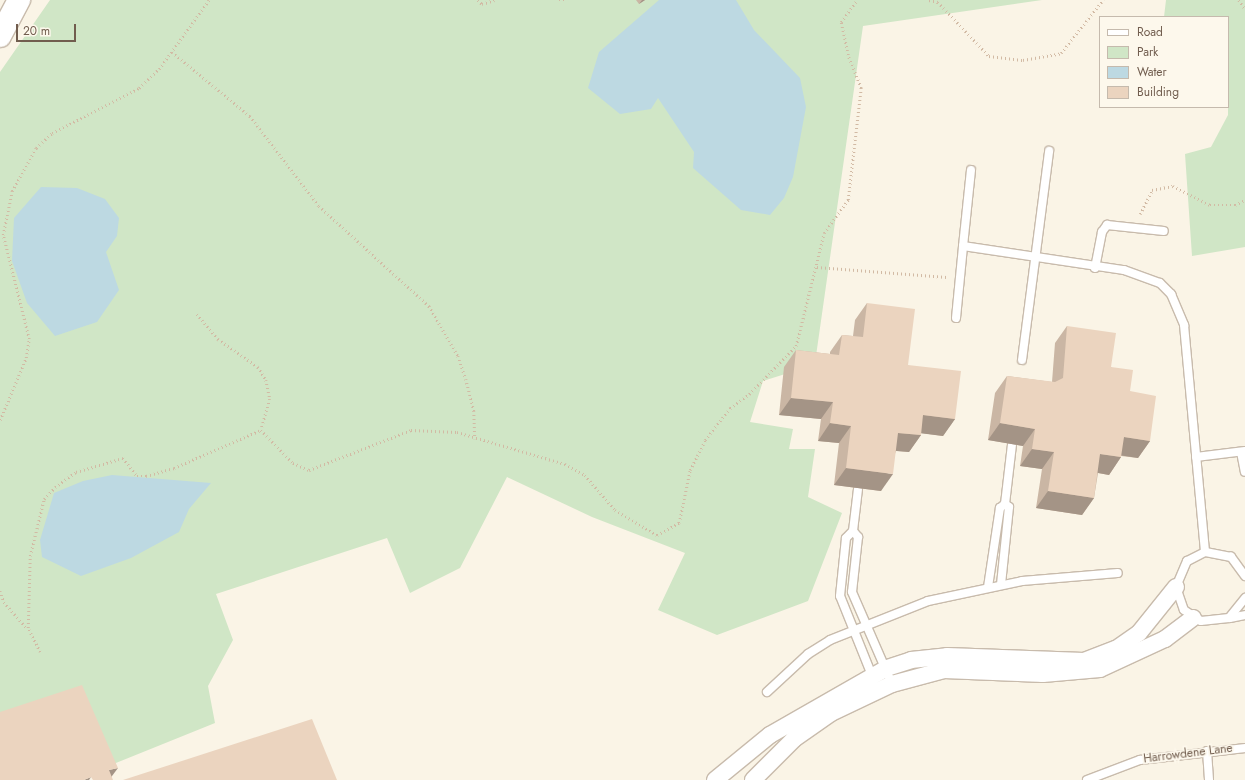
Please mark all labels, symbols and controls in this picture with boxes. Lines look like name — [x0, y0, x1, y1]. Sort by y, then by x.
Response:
scale bar — [18, 16, 78, 42]
legend — [1099, 16, 1229, 108]
text: 20 m — [23, 22, 50, 40]
text: Road — [1137, 23, 1163, 41]
text: Park — [1137, 43, 1158, 61]
text: Water — [1137, 63, 1167, 81]
text: Building — [1137, 83, 1179, 101]
street label: Harrowdene Lane — [1143, 741, 1233, 767]

